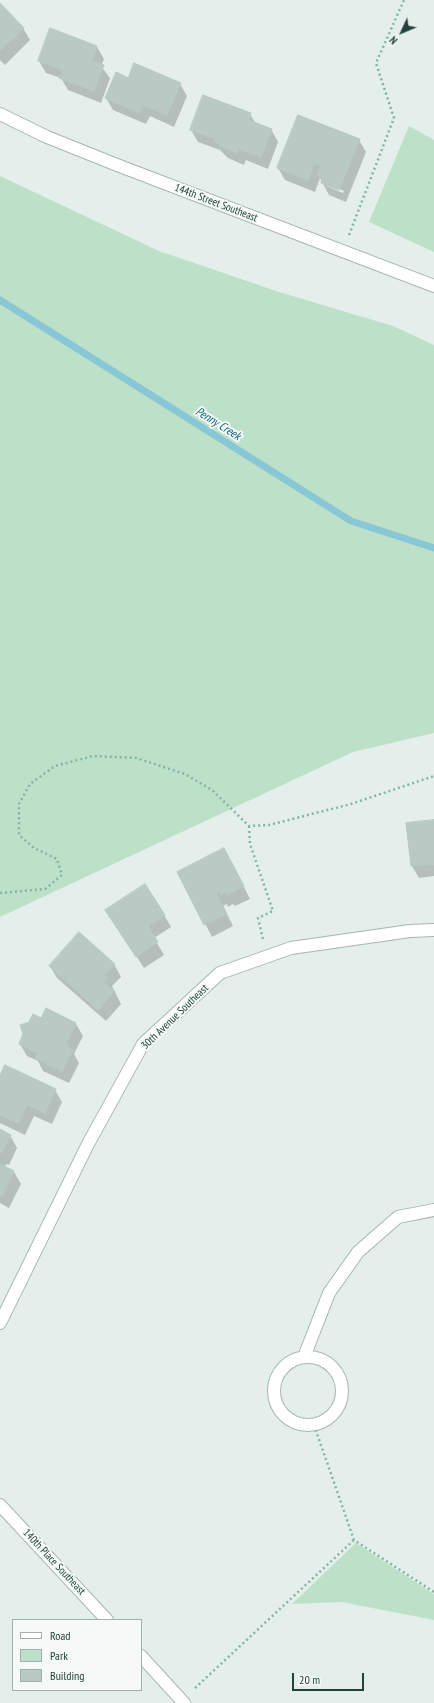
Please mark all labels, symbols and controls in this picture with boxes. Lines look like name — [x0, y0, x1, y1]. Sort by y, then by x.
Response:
north arrow — [382, 12, 422, 52]
text: N — [386, 33, 400, 47]
street label: 144th Street Southeast — [173, 181, 259, 225]
water label: Penny Creek — [193, 404, 243, 444]
street label: 30th Avenue Southeast — [139, 982, 211, 1052]
street label: 140th Place Southeast — [20, 1526, 88, 1598]
legend — [12, 1619, 142, 1691]
text: Road — [50, 1628, 70, 1643]
text: Park — [50, 1648, 68, 1663]
scale bar — [294, 1665, 366, 1691]
text: Building — [50, 1668, 85, 1683]
text: 20 m — [299, 1672, 320, 1687]

